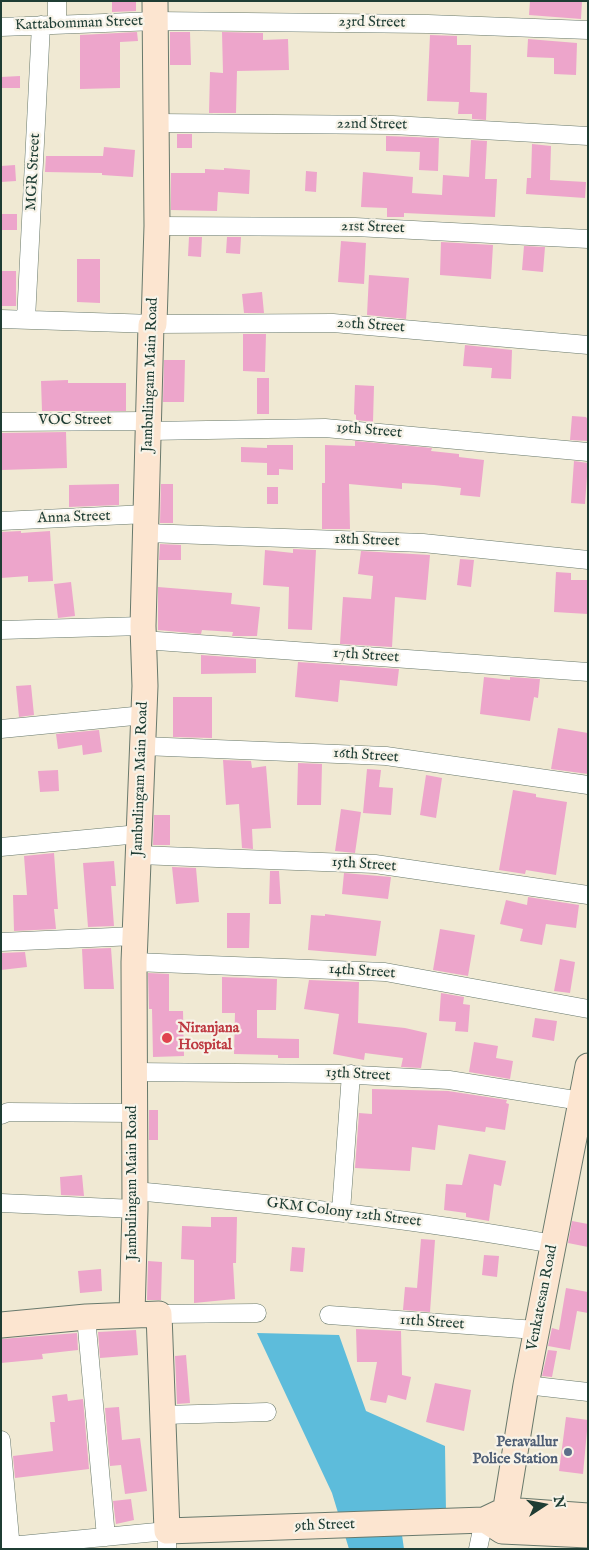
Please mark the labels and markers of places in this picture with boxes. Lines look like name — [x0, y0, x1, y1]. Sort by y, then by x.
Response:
place label: Niranjana Hospital — [178, 1020, 239, 1055]
marker: Niranjana Hospital — [160, 1031, 174, 1045]
place label: Peravallur Police Station — [473, 1434, 558, 1469]
marker: Peravallur Police Station — [562, 1446, 574, 1458]

